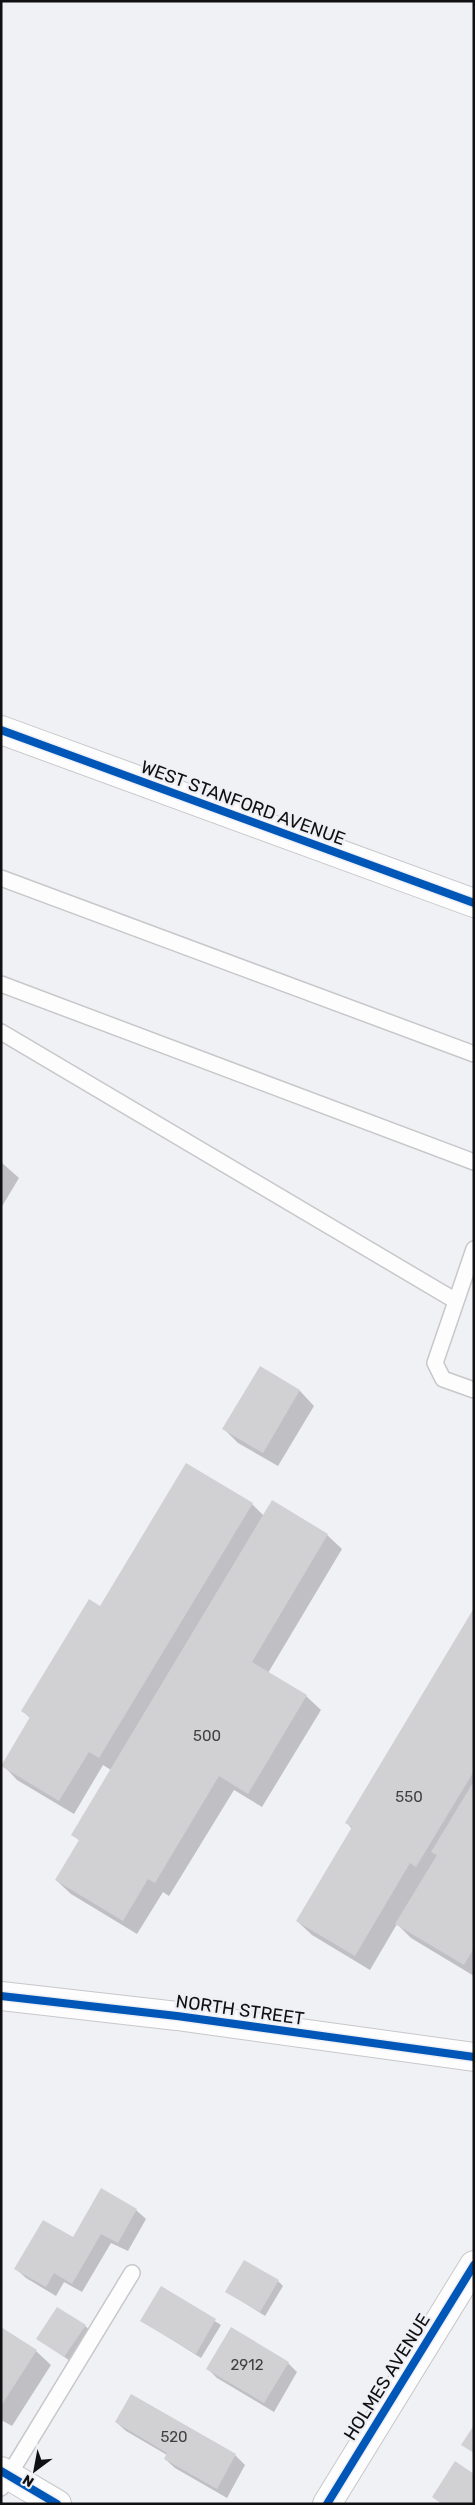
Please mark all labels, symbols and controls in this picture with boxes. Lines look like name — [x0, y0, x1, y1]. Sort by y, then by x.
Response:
street label: WEST STANFORD AVENUE — [138, 756, 348, 850]
house number: 500 — [193, 1727, 221, 1745]
house number: 550 — [395, 1788, 423, 1806]
street label: NORTH STREET — [174, 1990, 306, 2030]
street label: HOLMES AVENUE — [339, 2310, 435, 2444]
house number: 2912 — [231, 2356, 264, 2374]
house number: 520 — [160, 2428, 188, 2446]
north arrow — [10, 2445, 60, 2495]
text: N — [20, 2471, 37, 2490]

